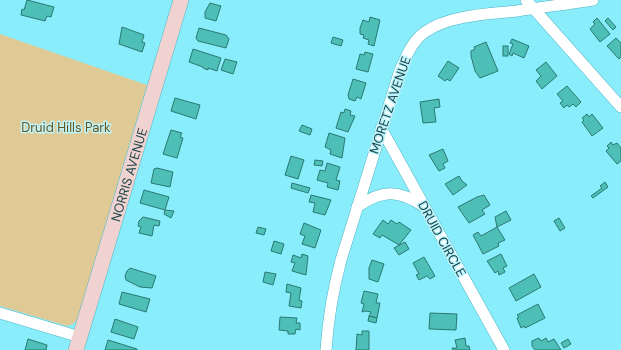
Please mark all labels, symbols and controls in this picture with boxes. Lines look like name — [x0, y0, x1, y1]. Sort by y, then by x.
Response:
street label: MORETZ AVENUE — [365, 54, 415, 156]
park label: Druid Hills Park — [21, 119, 111, 136]
street label: NORRIS AVENUE — [107, 126, 151, 224]
street label: DRUID CIRCLE — [414, 198, 470, 280]

